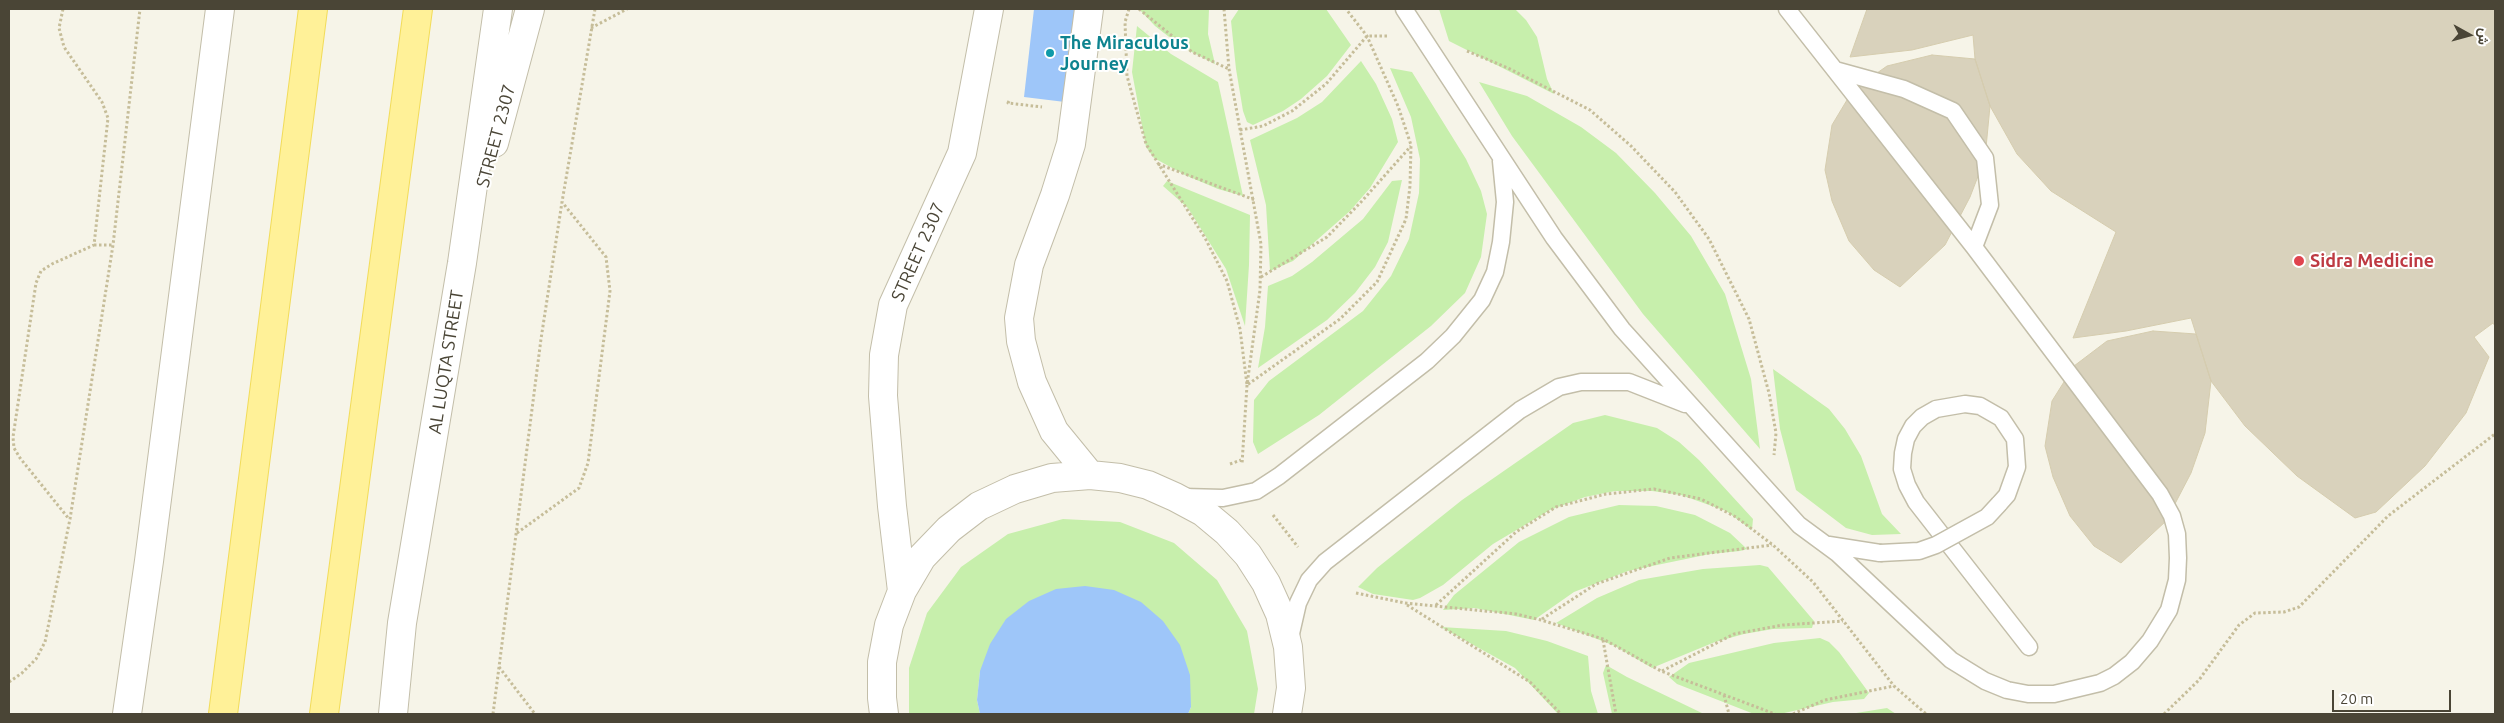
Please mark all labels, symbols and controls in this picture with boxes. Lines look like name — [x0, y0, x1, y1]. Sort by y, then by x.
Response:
north arrow — [2444, 10, 2494, 60]
text: ش — [2475, 27, 2493, 46]
place label: The Miraculous Journey — [1060, 32, 1189, 74]
marker: The Miraculous Journey — [1044, 47, 1056, 59]
street label: STREET 2307 — [472, 82, 520, 190]
street label: STREET 2307 — [887, 199, 949, 305]
place label: Sidra Medicine — [2310, 250, 2434, 272]
marker: Sidra Medicine — [2292, 254, 2306, 268]
street label: AL LUQTA STREET — [424, 288, 468, 436]
scale bar — [2334, 680, 2453, 712]
text: 20 m — [2340, 690, 2373, 707]

